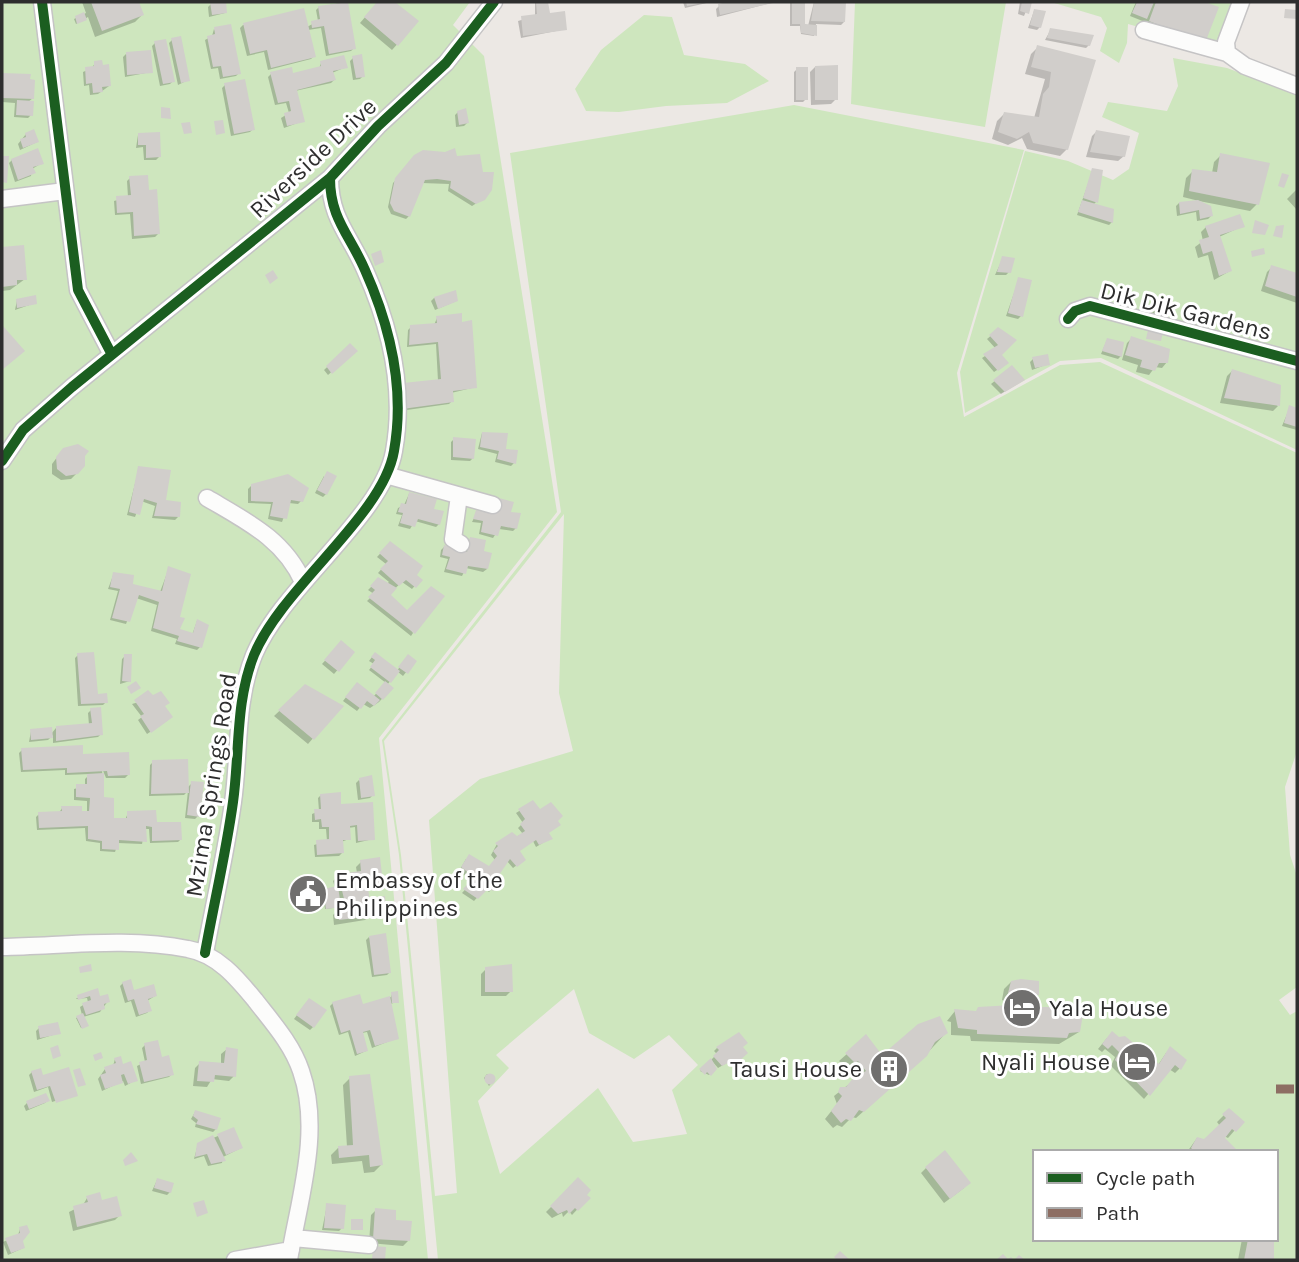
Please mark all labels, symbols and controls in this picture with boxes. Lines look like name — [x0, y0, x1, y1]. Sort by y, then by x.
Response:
street label: Riverside Drive — [244, 92, 382, 224]
street label: Dik Dik Gardens — [1098, 276, 1274, 346]
street label: Mzima Springs Road — [179, 671, 243, 899]
place label: Embassy of the Philippines — [335, 866, 503, 922]
public building icon: Embassy of the Philippines — [287, 873, 329, 915]
hotel icon: Yala House — [1001, 987, 1043, 1029]
place label: Yala House — [1049, 994, 1168, 1022]
hotel icon: Nyali House — [1116, 1041, 1158, 1083]
building icon: Tausi House — [868, 1048, 910, 1090]
place label: Nyali House — [981, 1048, 1110, 1076]
place label: Tausi House — [730, 1055, 862, 1083]
legend — [1033, 1150, 1278, 1241]
text: Cycle path — [1096, 1166, 1196, 1190]
text: Path — [1096, 1201, 1140, 1225]

